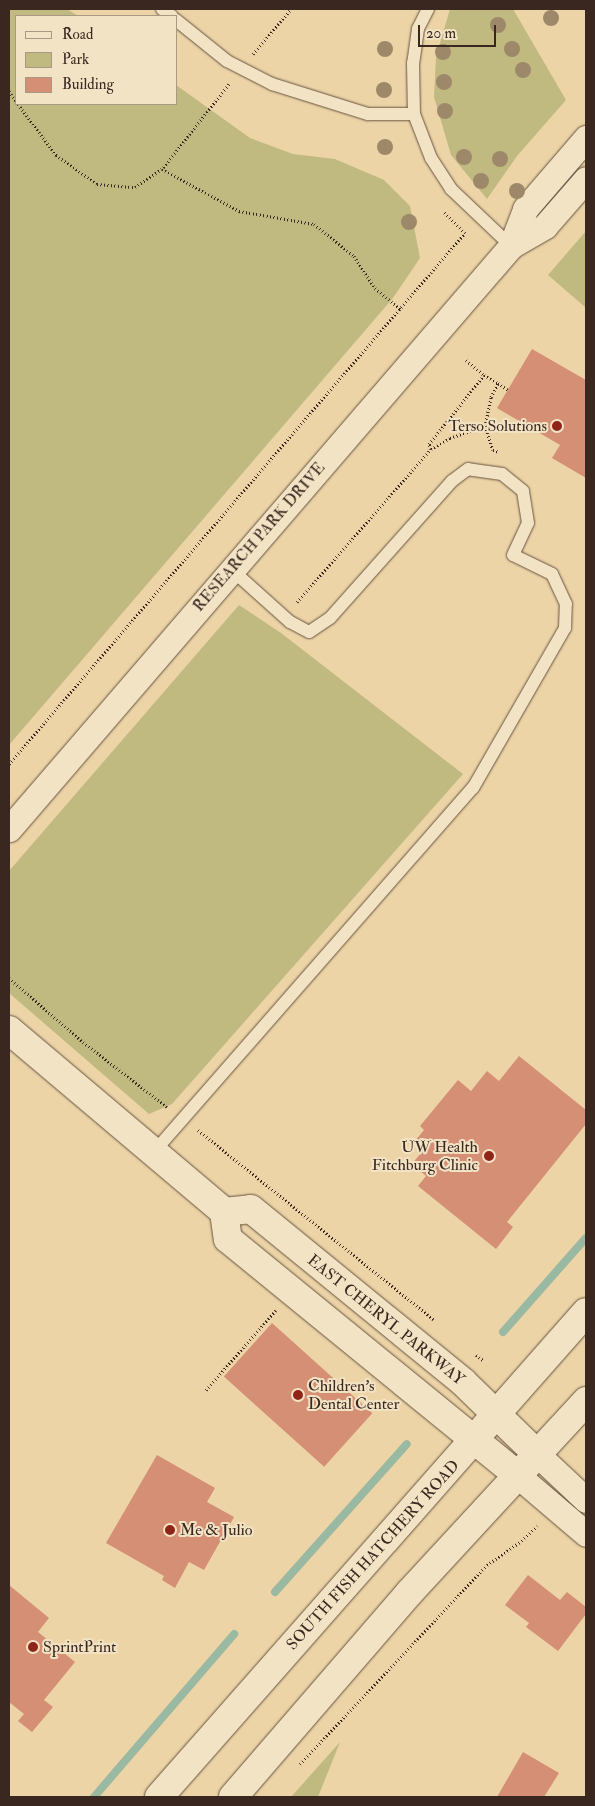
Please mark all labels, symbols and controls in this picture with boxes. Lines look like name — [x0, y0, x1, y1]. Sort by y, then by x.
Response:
legend — [15, 15, 178, 105]
scale bar — [420, 15, 498, 47]
text: 20 m — [426, 24, 456, 43]
text: Road — [62, 25, 93, 44]
text: Park — [62, 50, 89, 69]
text: Building — [62, 75, 114, 94]
place label: Terso Solutions — [448, 416, 547, 436]
marker: Terso Solutions — [551, 420, 563, 432]
street label: RESEARCH PARK DRIVE — [189, 458, 329, 616]
place label: UW Health Fitchburg Clinic — [372, 1137, 478, 1175]
marker: UW Health Fitchburg Clinic — [482, 1149, 496, 1163]
street label: EAST CHERYL PARKWAY — [304, 1251, 468, 1389]
place label: Children's Dental Center — [308, 1376, 400, 1414]
marker: Children's Dental Center — [292, 1389, 304, 1401]
street label: SOUTH FISH HATCHERY ROAD — [283, 1456, 463, 1654]
place label: Me & Julio — [180, 1520, 252, 1540]
marker: Me & Julio — [164, 1524, 176, 1536]
place label: SprintPrint — [43, 1637, 116, 1657]
marker: SprintPrint — [27, 1641, 39, 1653]

